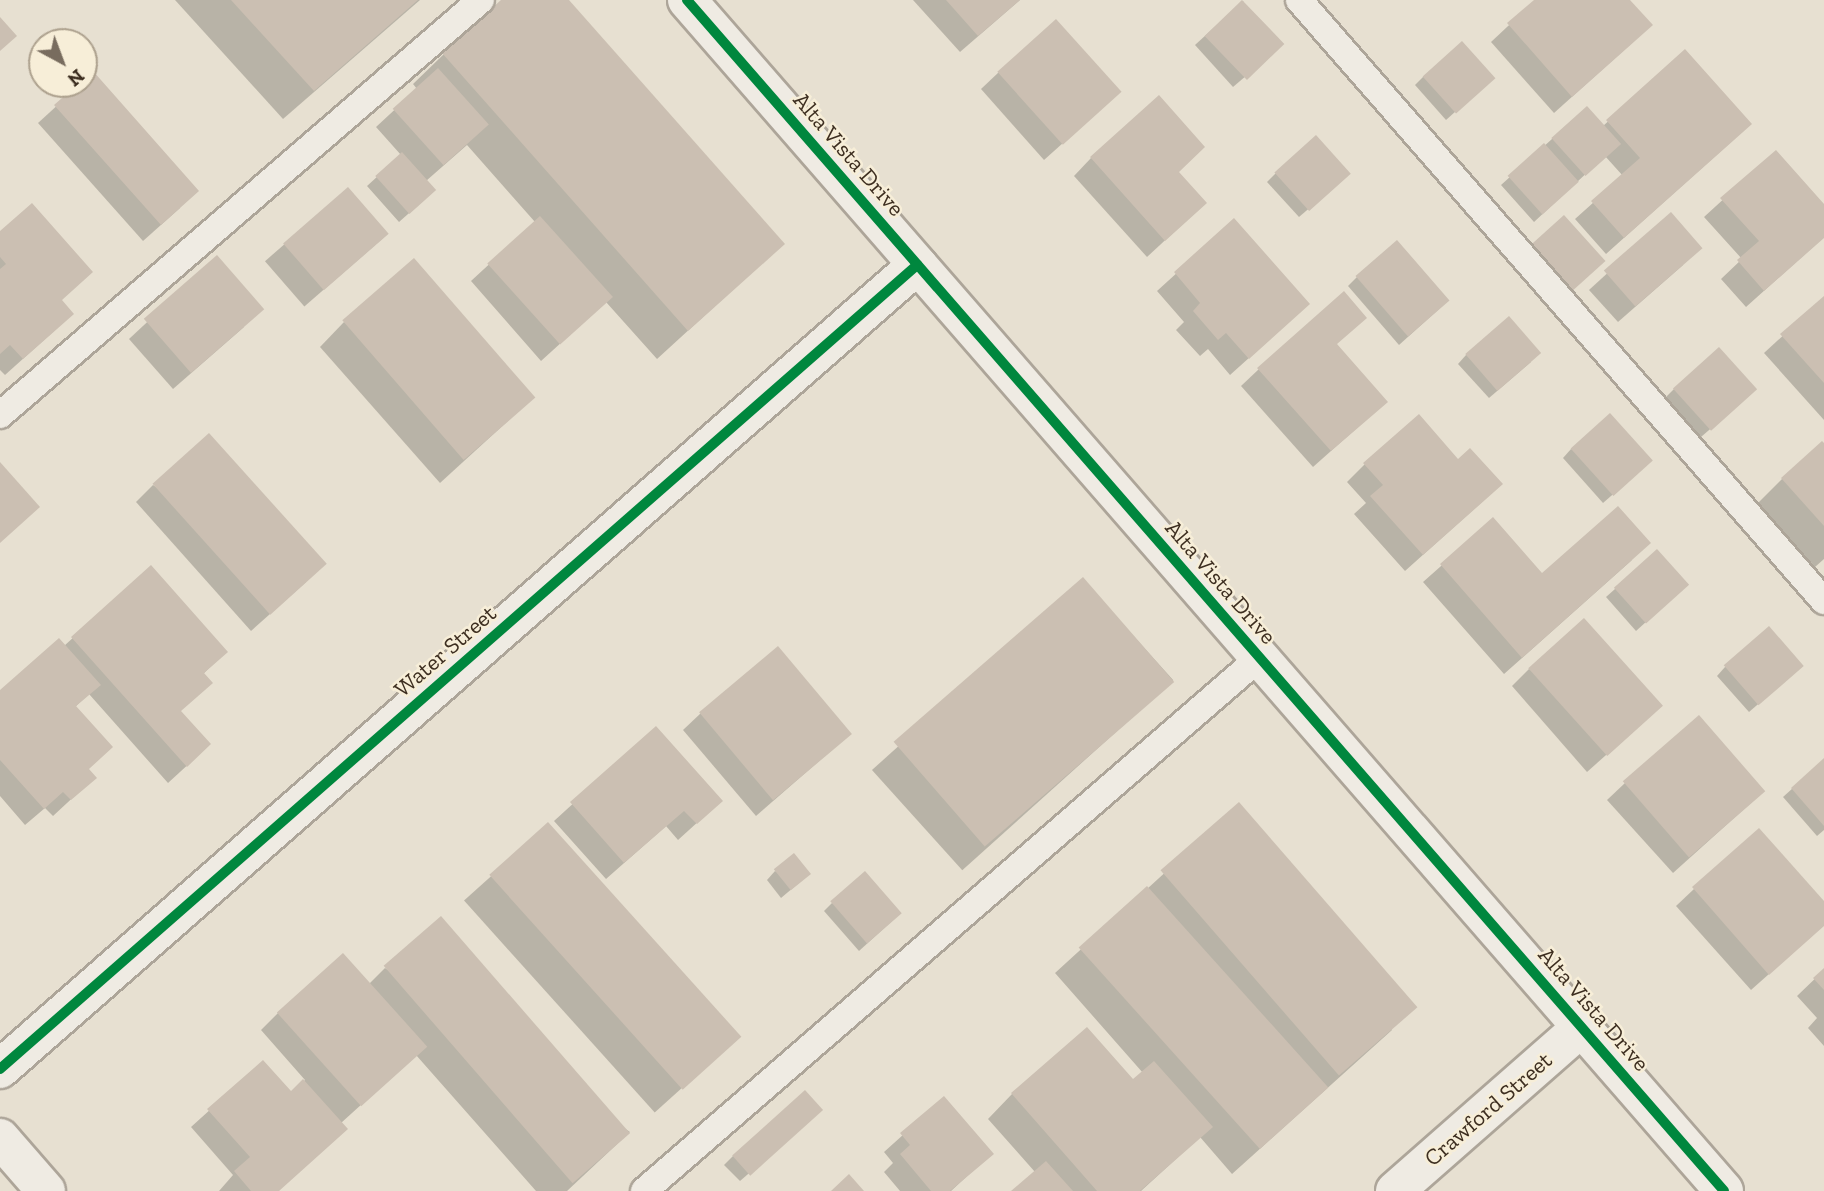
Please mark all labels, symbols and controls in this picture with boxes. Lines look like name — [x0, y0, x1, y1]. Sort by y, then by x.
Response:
north arrow — [28, 28, 98, 98]
text: N — [63, 64, 89, 91]
street label: Alta Vista Drive — [787, 86, 911, 222]
street label: Alta Vista Drive — [1159, 514, 1283, 650]
street label: Water Street — [388, 599, 502, 703]
street label: Alta Vista Drive — [1532, 941, 1656, 1077]
street label: Crawford Street — [1419, 1046, 1557, 1172]

